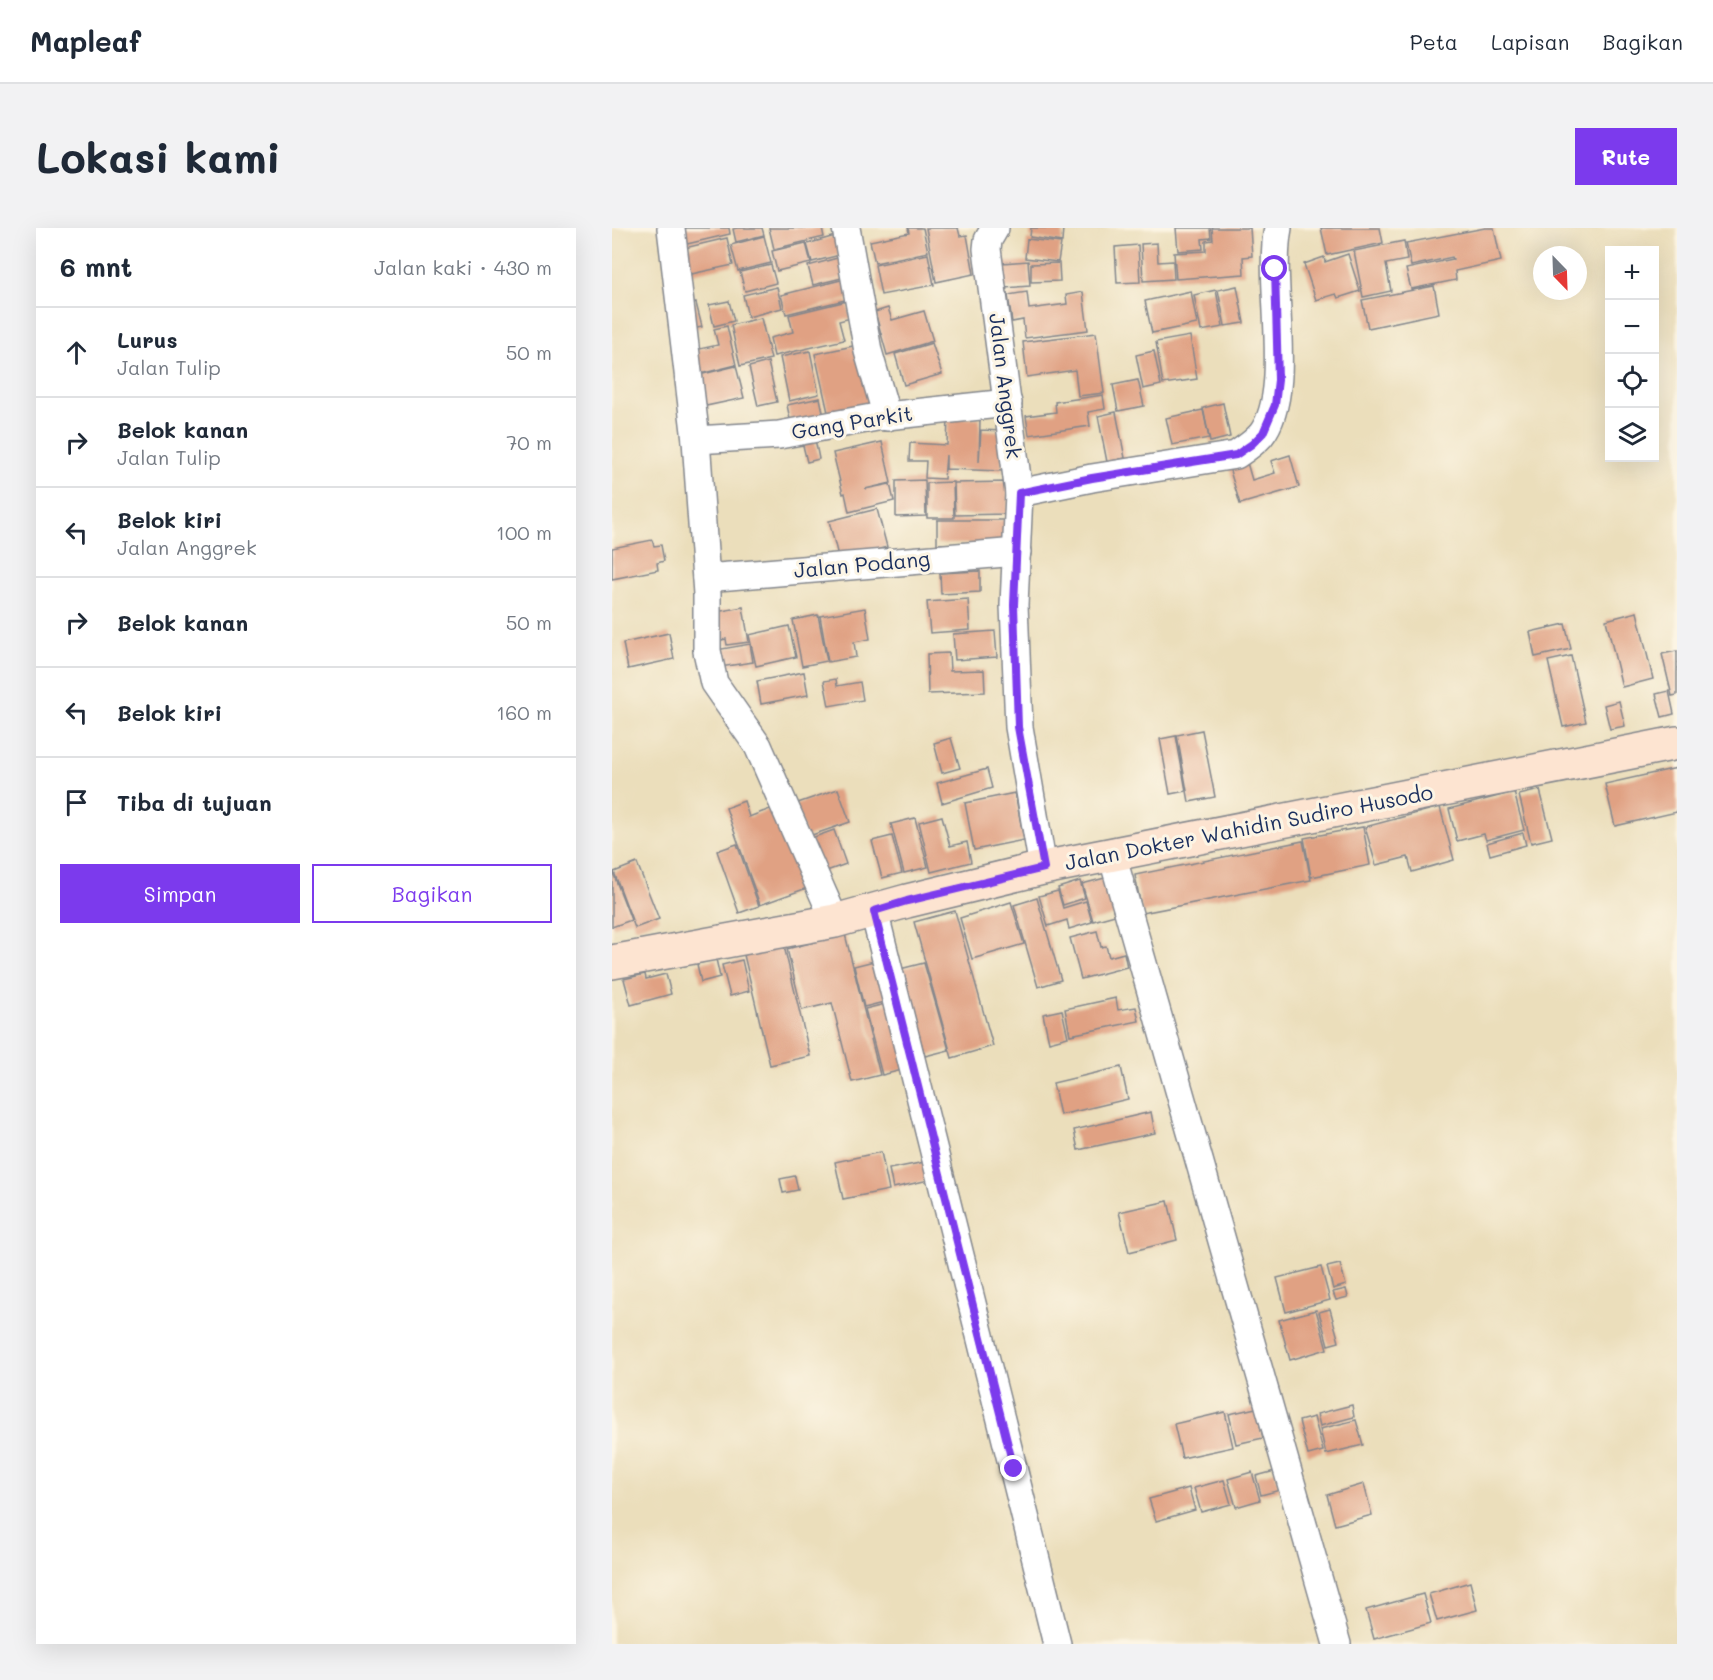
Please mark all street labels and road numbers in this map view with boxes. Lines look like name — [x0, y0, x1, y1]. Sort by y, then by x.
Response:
street label: Jalan Anggrek — [984, 311, 1029, 460]
street label: Gang Parkit — [789, 399, 914, 444]
street label: Jalan Podang — [793, 544, 931, 583]
street label: Jalan Dokter Wahidin Sudiro Husodo — [1062, 778, 1435, 875]

